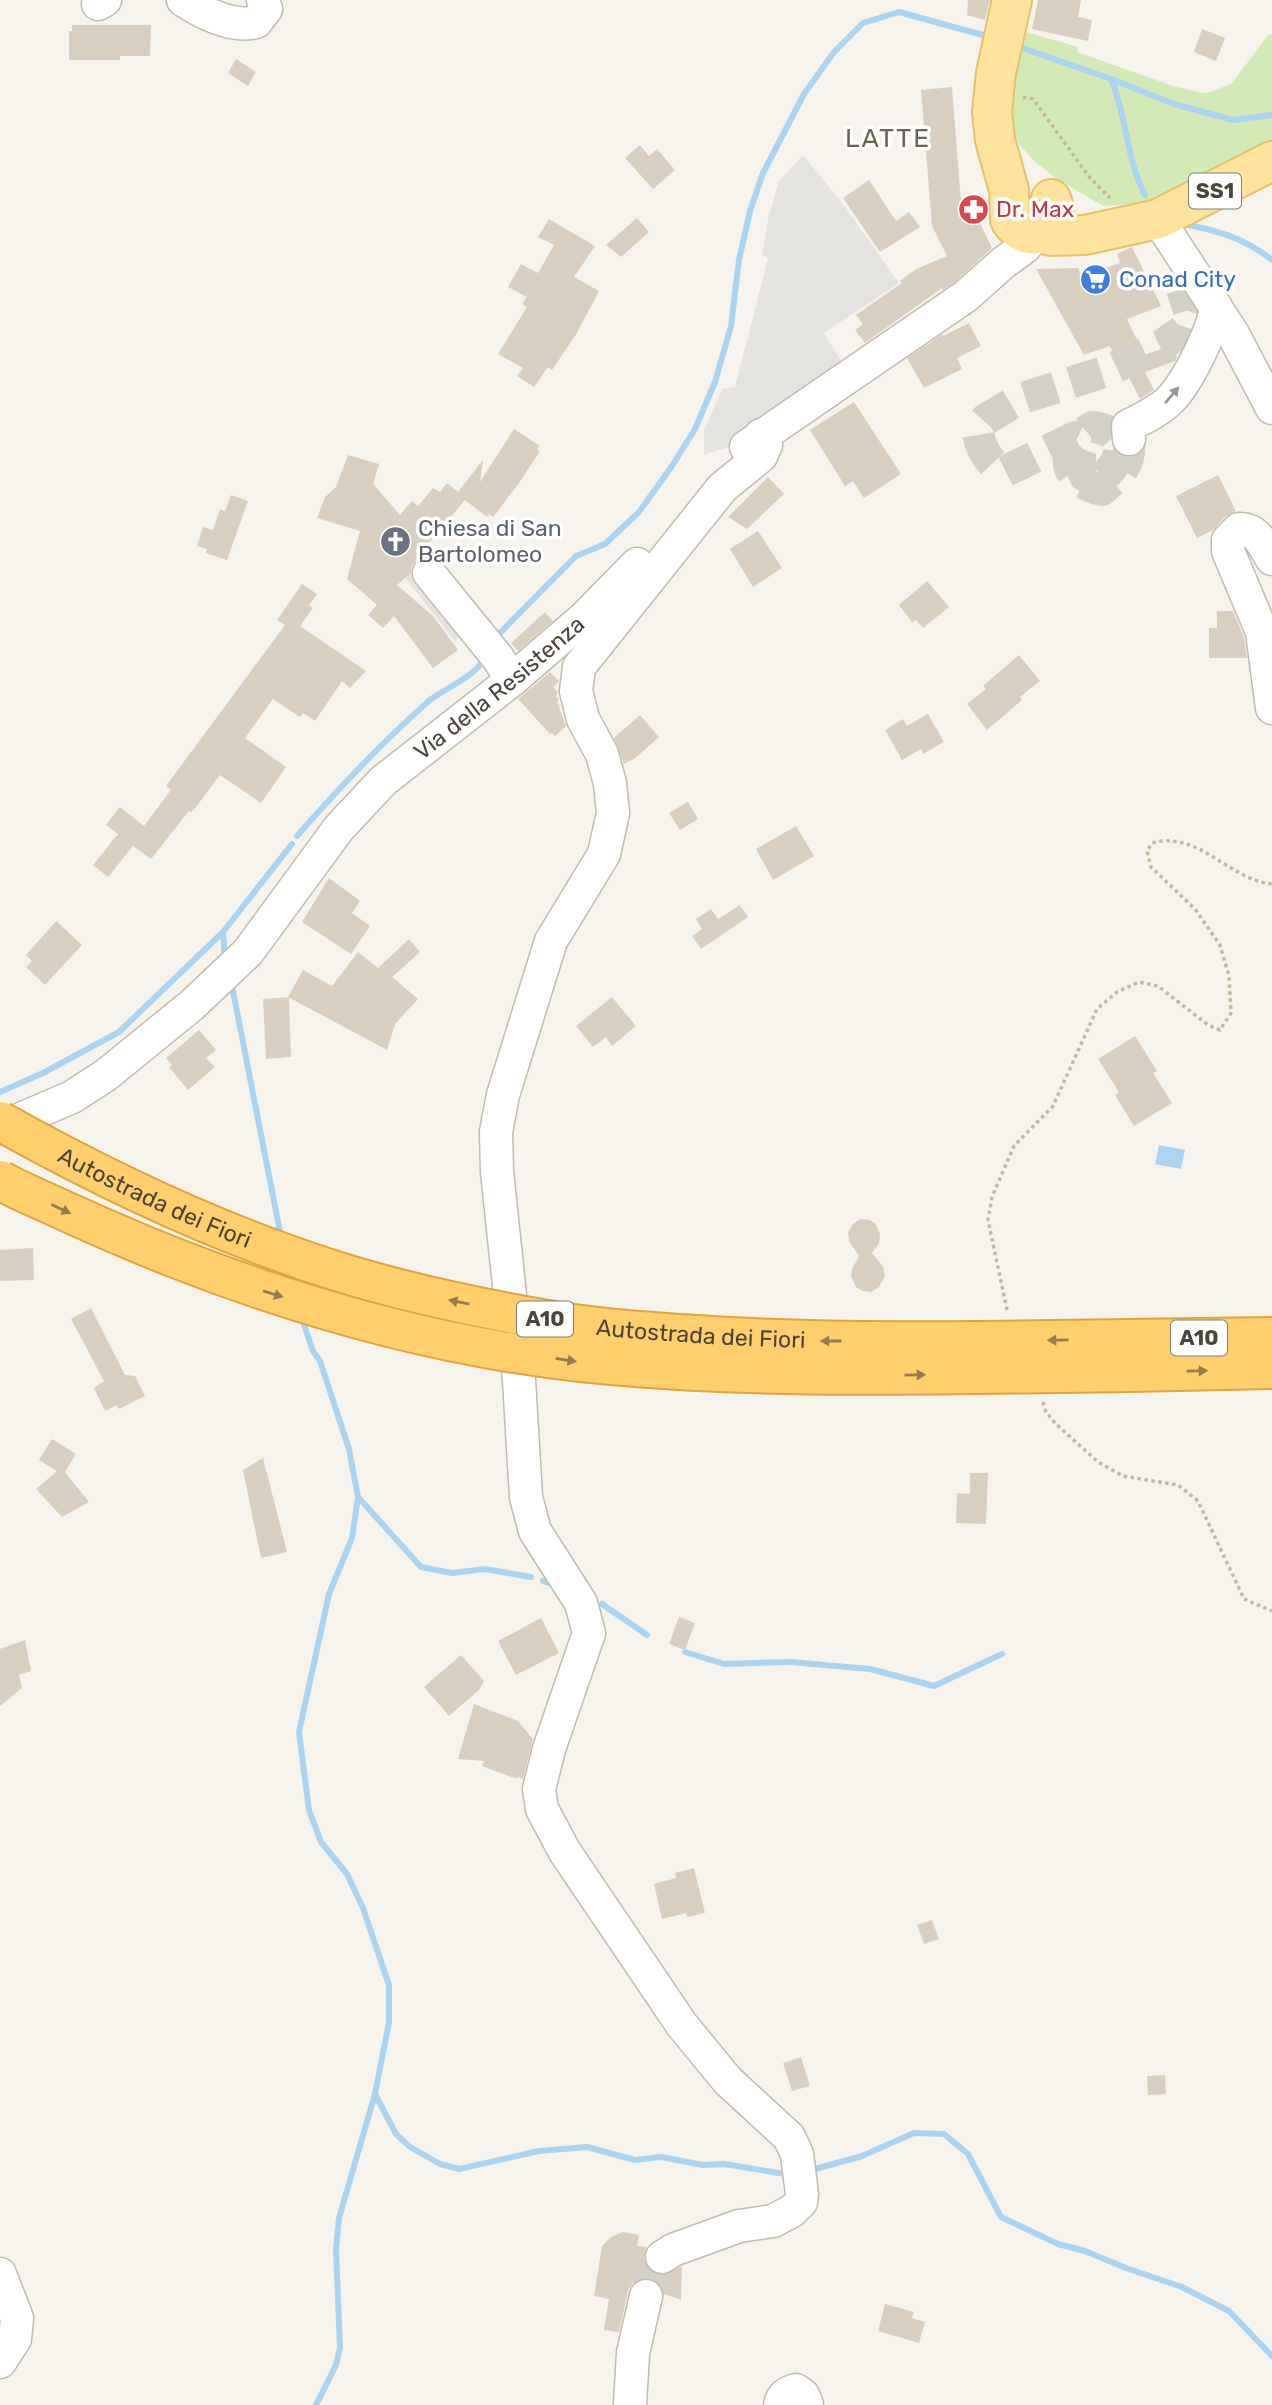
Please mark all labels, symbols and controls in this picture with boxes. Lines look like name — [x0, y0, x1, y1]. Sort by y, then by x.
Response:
district label: LATTE — [845, 123, 931, 154]
road number: SS1 — [1189, 174, 1241, 208]
pharmacy icon: Dr. Max — [956, 192, 990, 226]
place label: Dr. Max — [996, 195, 1074, 223]
supermarket icon: Conad City — [1079, 262, 1113, 296]
place label: Conad City — [1119, 265, 1236, 293]
one-way arrow — [1165, 386, 1180, 404]
place label: Chiesa di San Bartolomeo — [418, 514, 562, 568]
church icon: Chiesa di San Bartolomeo — [378, 524, 412, 558]
street label: Via della Resistenza — [408, 610, 590, 766]
street label: Autostrada dei Fiori — [53, 1141, 255, 1254]
one-way arrow — [51, 1204, 72, 1215]
one-way arrow — [262, 1289, 283, 1299]
one-way arrow — [448, 1297, 470, 1308]
road number: A10 — [517, 1302, 573, 1336]
street label: Autostrada dei Fiori — [595, 1313, 806, 1354]
road number: A10 — [1171, 1320, 1227, 1356]
one-way arrow — [1047, 1334, 1069, 1346]
one-way arrow — [820, 1335, 842, 1347]
one-way arrow — [555, 1355, 577, 1366]
one-way arrow — [1186, 1365, 1208, 1376]
one-way arrow — [904, 1369, 926, 1380]

